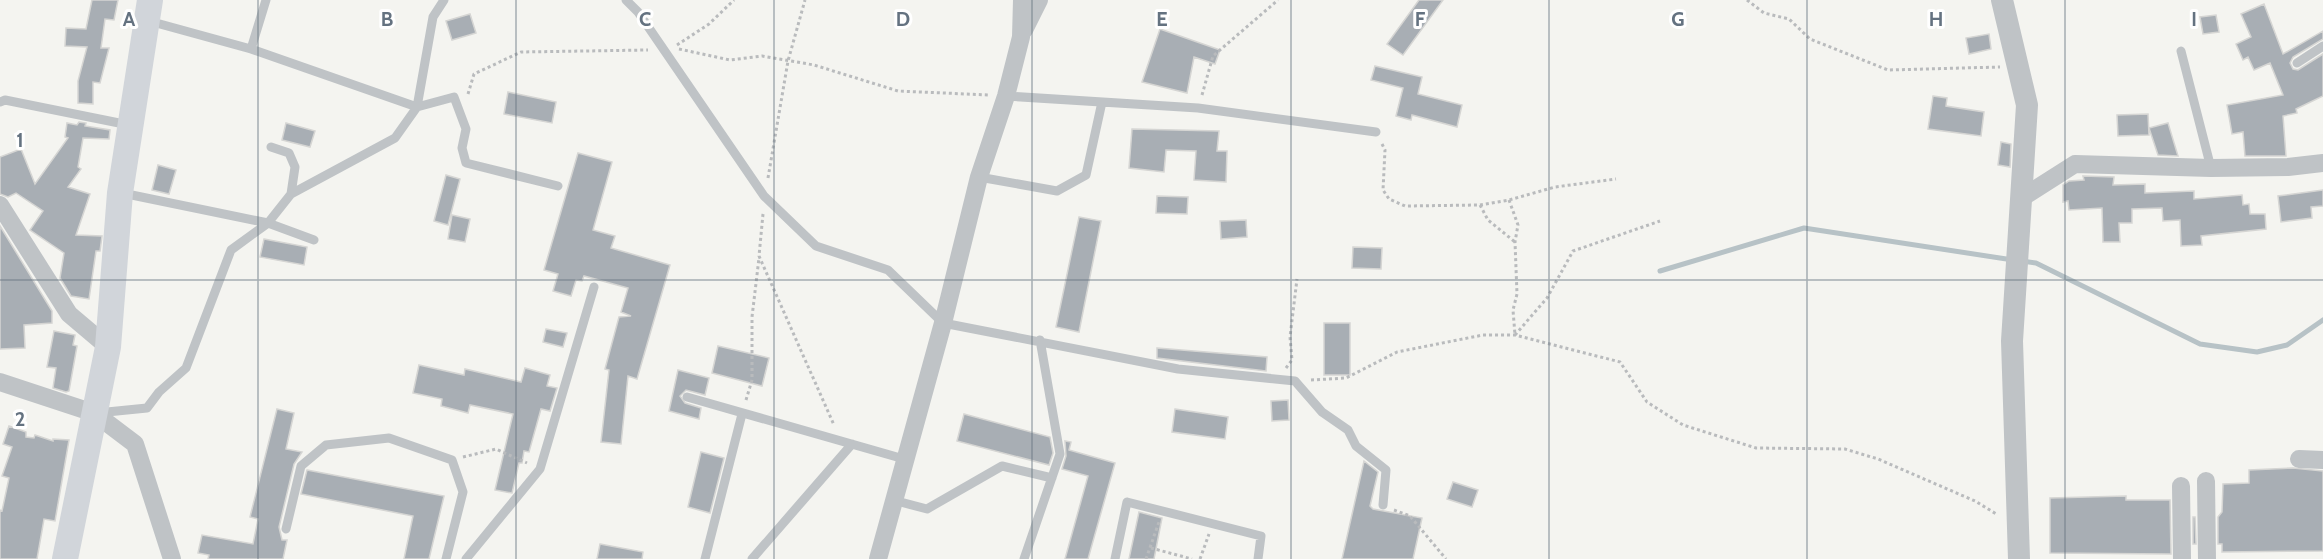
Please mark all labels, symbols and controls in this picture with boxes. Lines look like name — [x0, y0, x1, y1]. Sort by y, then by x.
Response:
text: A — [123, 7, 136, 31]
text: B — [381, 7, 393, 31]
text: C — [639, 7, 651, 31]
text: D — [896, 7, 910, 31]
text: E — [1156, 7, 1168, 31]
text: F — [1415, 7, 1426, 31]
text: G — [1671, 7, 1685, 31]
text: H — [1929, 7, 1943, 31]
text: I — [2191, 7, 2197, 31]
text: 1 — [16, 128, 24, 152]
text: 2 — [15, 407, 25, 431]

